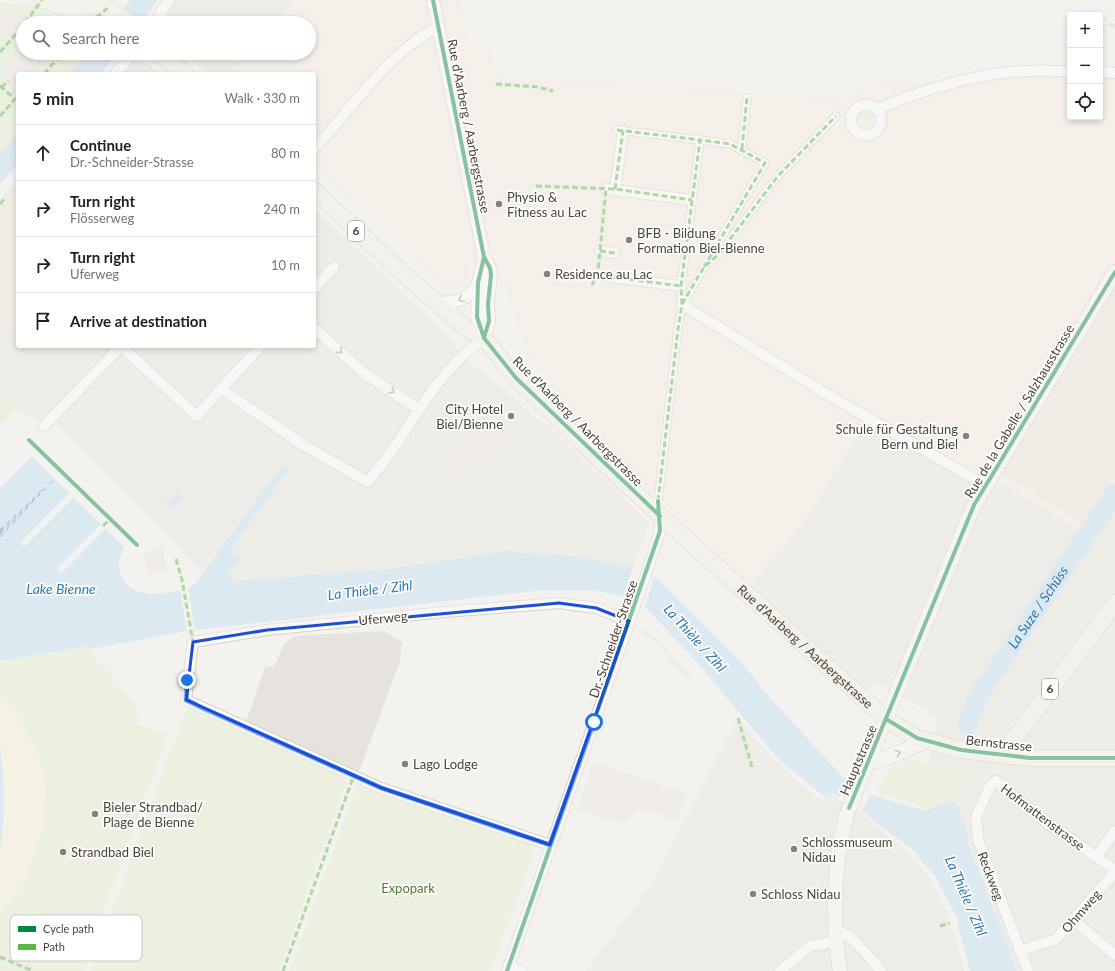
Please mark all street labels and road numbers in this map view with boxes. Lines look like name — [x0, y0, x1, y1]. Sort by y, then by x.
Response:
street label: Rue d'Aarberg / Aarbergstrasse — [444, 38, 494, 215]
road number: 6 — [348, 221, 364, 241]
street label: Rue de la Gabelle / Salzhausstrasse — [961, 321, 1077, 501]
street label: Rue d'Aarberg / Aarbergstrasse — [510, 353, 646, 489]
street label: Dr.-Schneider-Strasse — [585, 578, 641, 700]
street label: Rue d'Aarberg / Aarbergstrasse — [734, 581, 877, 712]
street label: Uferweg — [358, 607, 408, 629]
road number: 6 — [1042, 679, 1058, 699]
street label: Hauptstrasse — [836, 722, 880, 798]
street label: Bernstrasse — [965, 732, 1033, 754]
street label: Hofmattenstrasse — [998, 780, 1088, 854]
street label: Reckweg — [974, 849, 1008, 903]
street label: Ohmweg — [1058, 886, 1104, 936]

